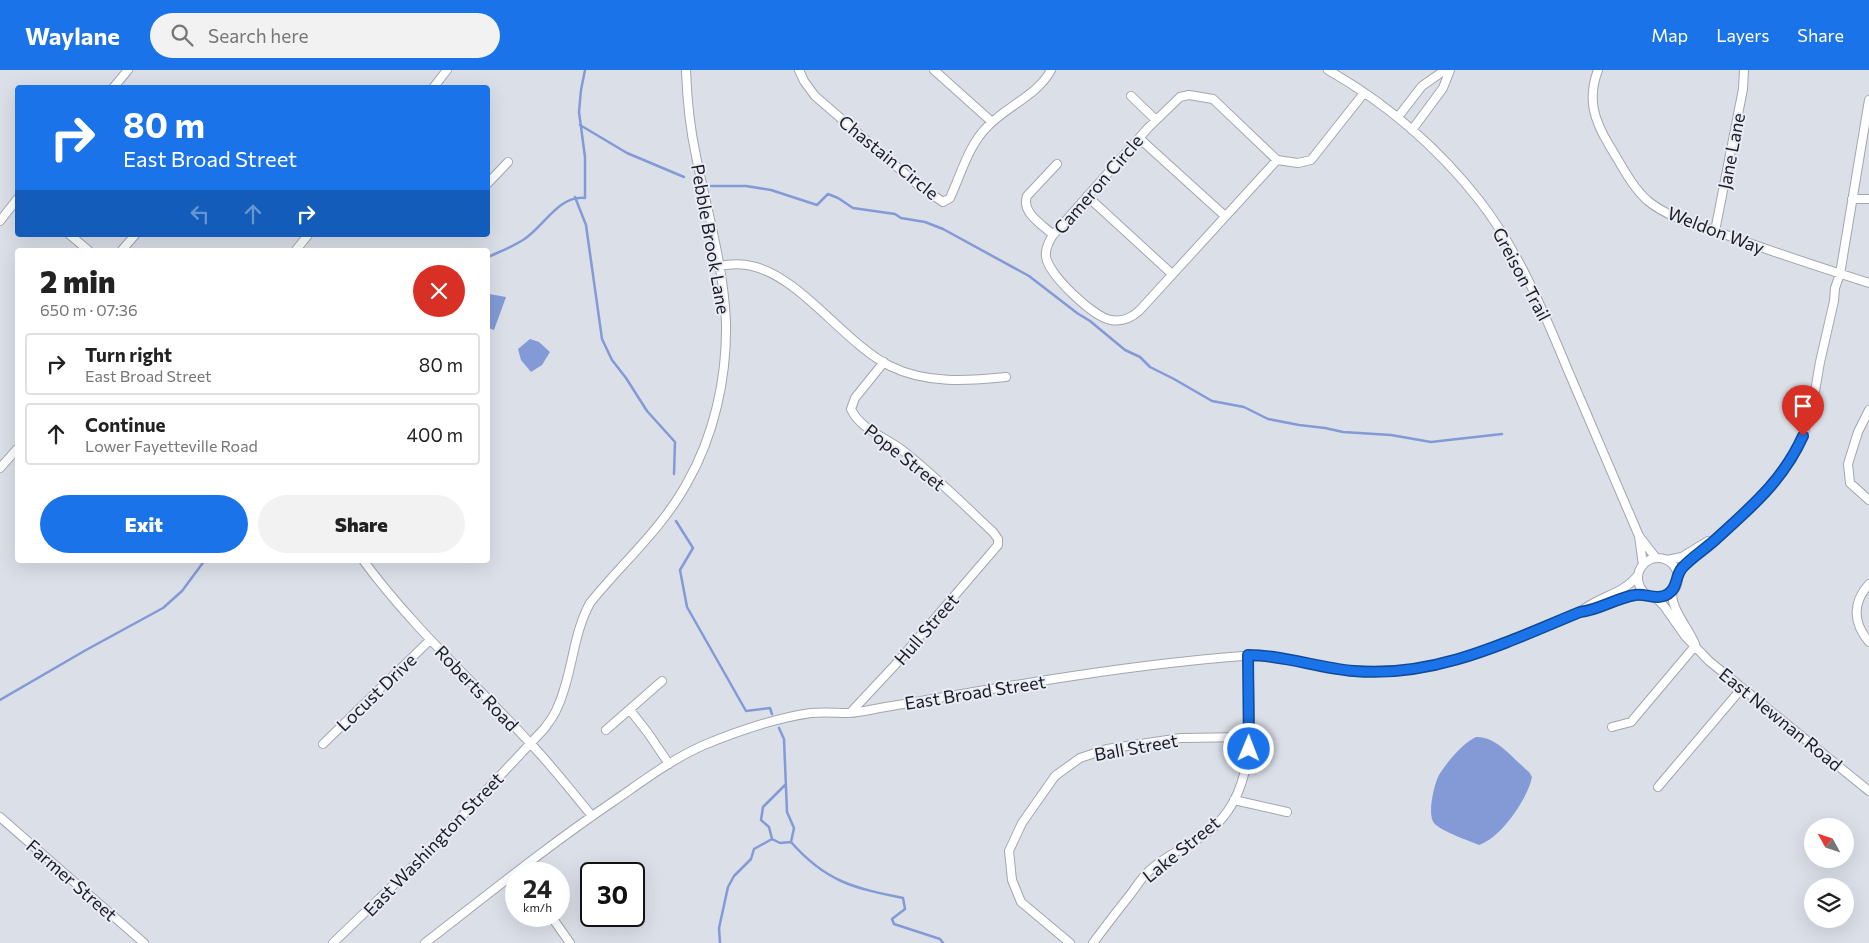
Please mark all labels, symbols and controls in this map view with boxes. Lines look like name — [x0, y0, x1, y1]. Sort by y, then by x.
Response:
search box — [150, 13, 500, 58]
text: Waylane — [25, 21, 120, 50]
icon: search — [168, 21, 196, 49]
text: Search here — [208, 24, 308, 47]
text: Map — [1651, 24, 1688, 46]
text: Layers — [1716, 24, 1769, 46]
text: Share — [1797, 24, 1844, 46]
text: 80 m — [123, 102, 205, 145]
icon: right — [40, 105, 105, 170]
street label: Chastain Circle — [835, 110, 943, 204]
street label: Jane Lane — [1713, 111, 1749, 191]
street label: Cameron Circle — [1049, 130, 1147, 238]
text: East Broad Street — [123, 145, 297, 172]
street label: Pebble Brook Lane — [687, 162, 735, 316]
icon: left — [186, 200, 214, 228]
icon: ahead — [239, 200, 267, 228]
icon: right — [292, 200, 320, 228]
street label: Weldon Way — [1664, 201, 1768, 259]
street label: Greison Trail — [1488, 224, 1556, 324]
text: 2 min — [40, 262, 115, 299]
button: close — [413, 265, 465, 317]
text: 650 m · 07:36 — [40, 300, 138, 319]
text: Turn right — [85, 343, 172, 366]
icon: right — [42, 350, 70, 378]
text: 80 m — [419, 353, 463, 376]
text: East Broad Street — [85, 366, 212, 385]
pin — [1782, 385, 1824, 436]
icon: arrive — [1789, 392, 1817, 420]
text: Continue — [85, 413, 165, 436]
street label: Pope Street — [860, 419, 950, 495]
icon: ahead — [42, 420, 70, 448]
text: 400 m — [407, 423, 463, 446]
text: Lower Fayetteville Road — [85, 436, 258, 455]
button: Exit — [40, 495, 248, 553]
button: Share — [258, 495, 465, 553]
street label: Hull Street — [889, 589, 963, 669]
street label: Roberts Road — [431, 641, 523, 735]
street label: Locust Drive — [332, 648, 420, 736]
street label: East Newnan Road — [1715, 663, 1847, 775]
street label: East Broad Street — [903, 670, 1047, 714]
position arrow — [1222, 722, 1274, 774]
street label: Ball Street — [1092, 729, 1180, 765]
street label: East Washington Street — [358, 767, 508, 921]
street label: Lake Street — [1138, 811, 1224, 887]
north arrow — [1804, 818, 1854, 868]
map controls — [1804, 818, 1854, 928]
street label: Farmer Street — [22, 835, 122, 925]
speed limit sign: 30 — [580, 862, 645, 927]
text: 24 — [523, 873, 552, 903]
button: layers — [1804, 878, 1854, 928]
text: km/h — [523, 900, 552, 914]

